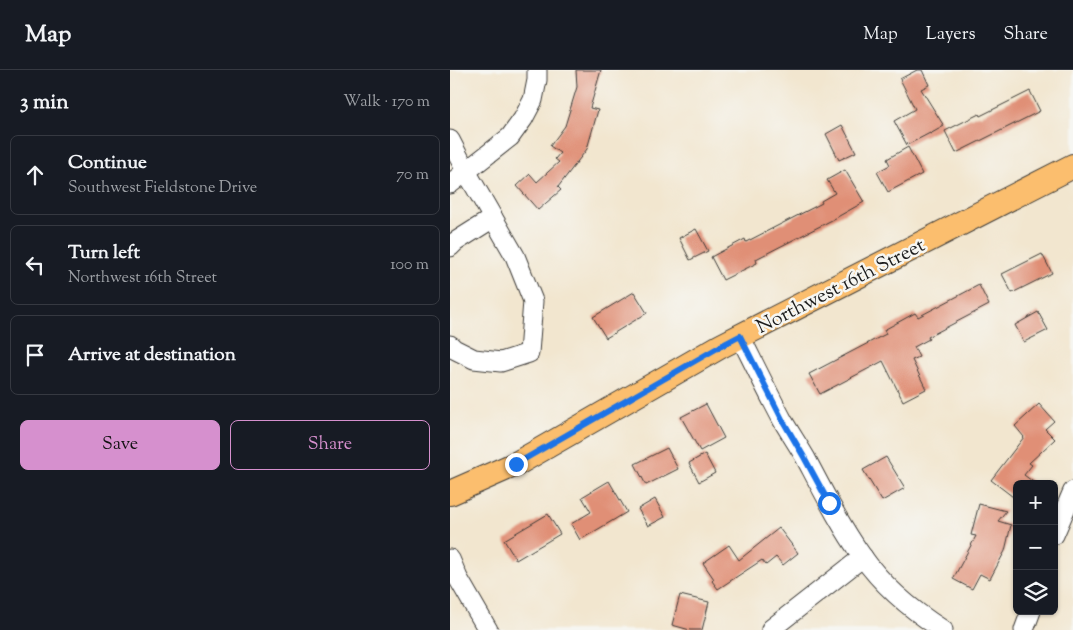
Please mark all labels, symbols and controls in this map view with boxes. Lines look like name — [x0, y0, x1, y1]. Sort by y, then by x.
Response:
text: Map — [25, 18, 71, 52]
text: Map — [863, 22, 898, 48]
text: Layers — [926, 22, 976, 48]
text: Share — [1004, 22, 1048, 48]
text: 3 min — [20, 88, 69, 118]
text: Walk · 170 m — [343, 91, 430, 114]
text: Continue — [68, 150, 147, 177]
icon: ahead — [21, 161, 49, 189]
text: 70 m — [396, 164, 429, 187]
text: Southwest Fieldstone Drive — [68, 177, 257, 200]
street label: Northwest 16th Street — [752, 232, 931, 342]
text: Turn left — [68, 240, 140, 267]
icon: left — [21, 251, 49, 279]
text: 100 m — [390, 254, 429, 277]
text: Northwest 16th Street — [68, 267, 217, 290]
icon: arrive — [21, 341, 49, 369]
text: Arrive at destination — [68, 342, 236, 369]
button: Save — [20, 420, 220, 470]
button: Share — [230, 420, 430, 470]
route end — [505, 453, 528, 476]
map controls — [1013, 480, 1058, 615]
button: + — [1013, 480, 1058, 525]
route start — [818, 492, 841, 515]
button: − — [1013, 525, 1058, 570]
button: layers — [1013, 570, 1058, 615]

